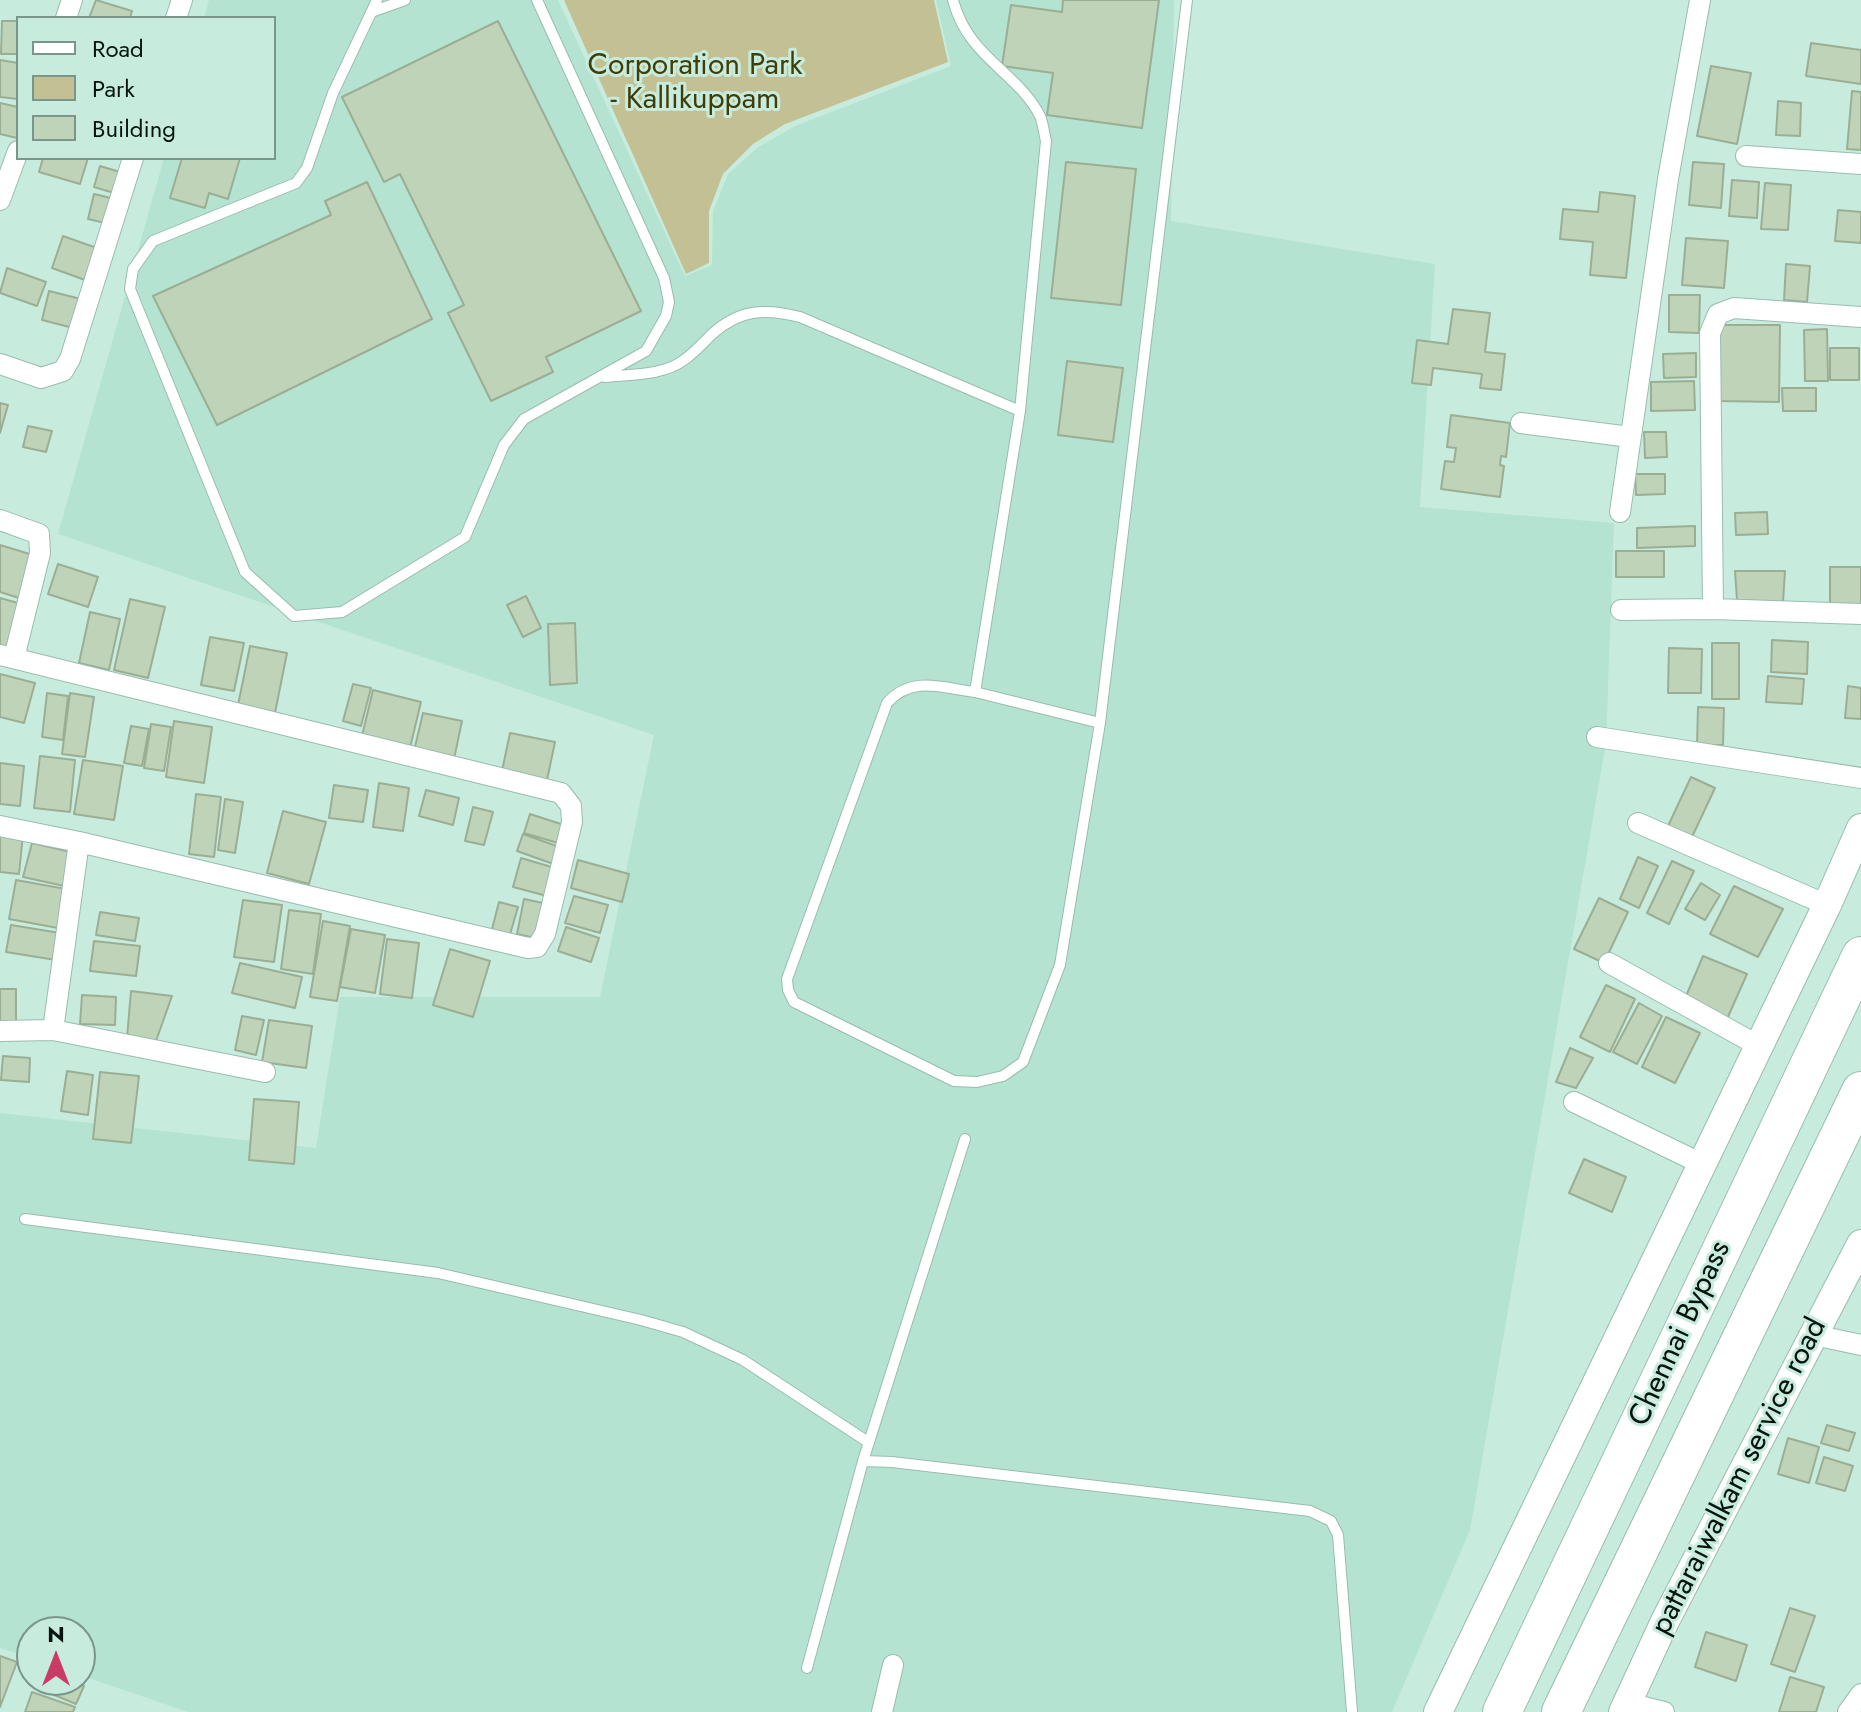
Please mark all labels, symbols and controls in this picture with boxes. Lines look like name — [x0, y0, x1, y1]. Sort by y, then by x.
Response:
legend — [16, 16, 276, 160]
text: Road — [92, 31, 144, 66]
park label: Corporation Park - Kallikuppam — [587, 49, 803, 120]
text: Park — [92, 71, 135, 106]
text: Building — [92, 111, 176, 146]
street label: Chennai Bypass — [1622, 1236, 1740, 1432]
street label: pattaraiwalkam service road — [1644, 1312, 1836, 1642]
north arrow — [16, 1616, 96, 1696]
text: N — [47, 1618, 65, 1650]

